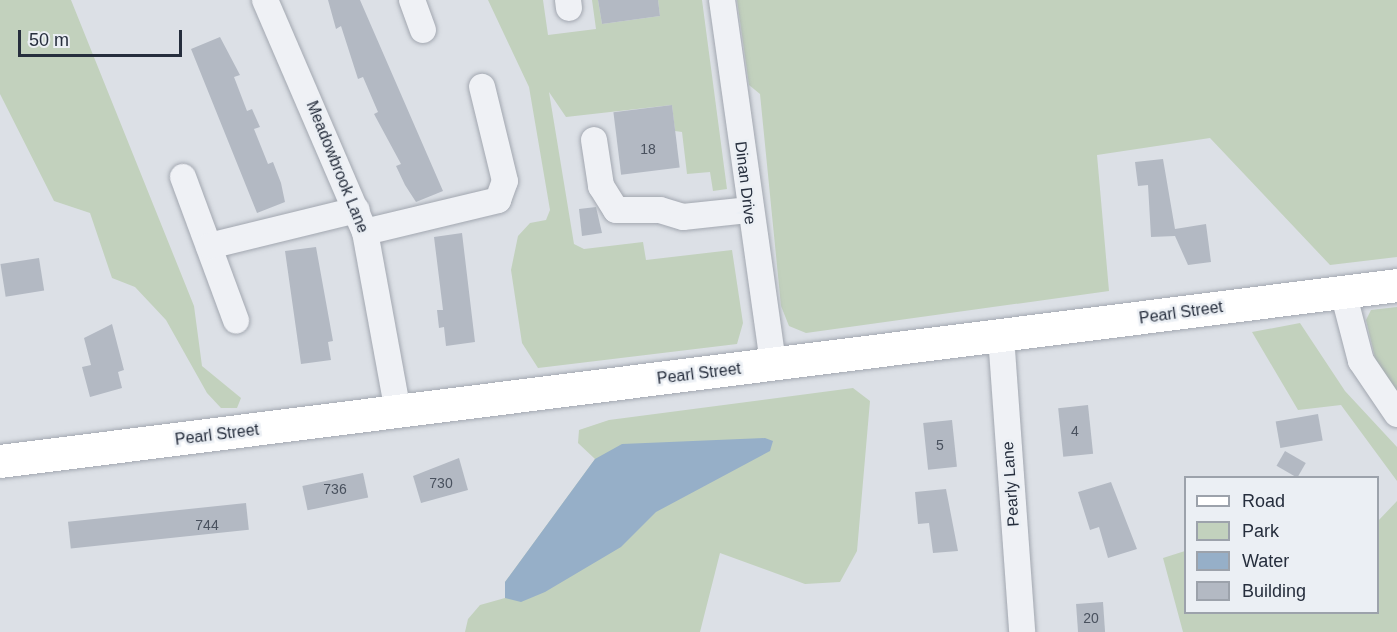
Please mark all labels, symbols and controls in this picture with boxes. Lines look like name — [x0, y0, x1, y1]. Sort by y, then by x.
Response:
scale bar — [21, 18, 184, 56]
text: 50 m — [29, 30, 69, 50]
street label: Meadowbrook Lane — [302, 98, 372, 236]
street label: Dinan Drive — [730, 140, 760, 226]
house number: 18 — [640, 141, 656, 157]
street label: Pearl Street — [1138, 298, 1224, 328]
street label: Pearl Street — [656, 359, 742, 389]
street label: Pearl Street — [174, 420, 260, 450]
house number: 4 — [1071, 423, 1079, 439]
house number: 5 — [936, 437, 944, 453]
street label: Pearly Lane — [998, 441, 1024, 527]
house number: 730 — [429, 475, 453, 491]
legend — [1184, 476, 1379, 614]
house number: 736 — [323, 481, 347, 497]
text: Road — [1242, 491, 1285, 511]
house number: 744 — [195, 517, 219, 533]
text: Park — [1242, 521, 1279, 541]
text: Water — [1242, 551, 1289, 571]
text: Building — [1242, 581, 1306, 601]
house number: 20 — [1083, 610, 1099, 626]

